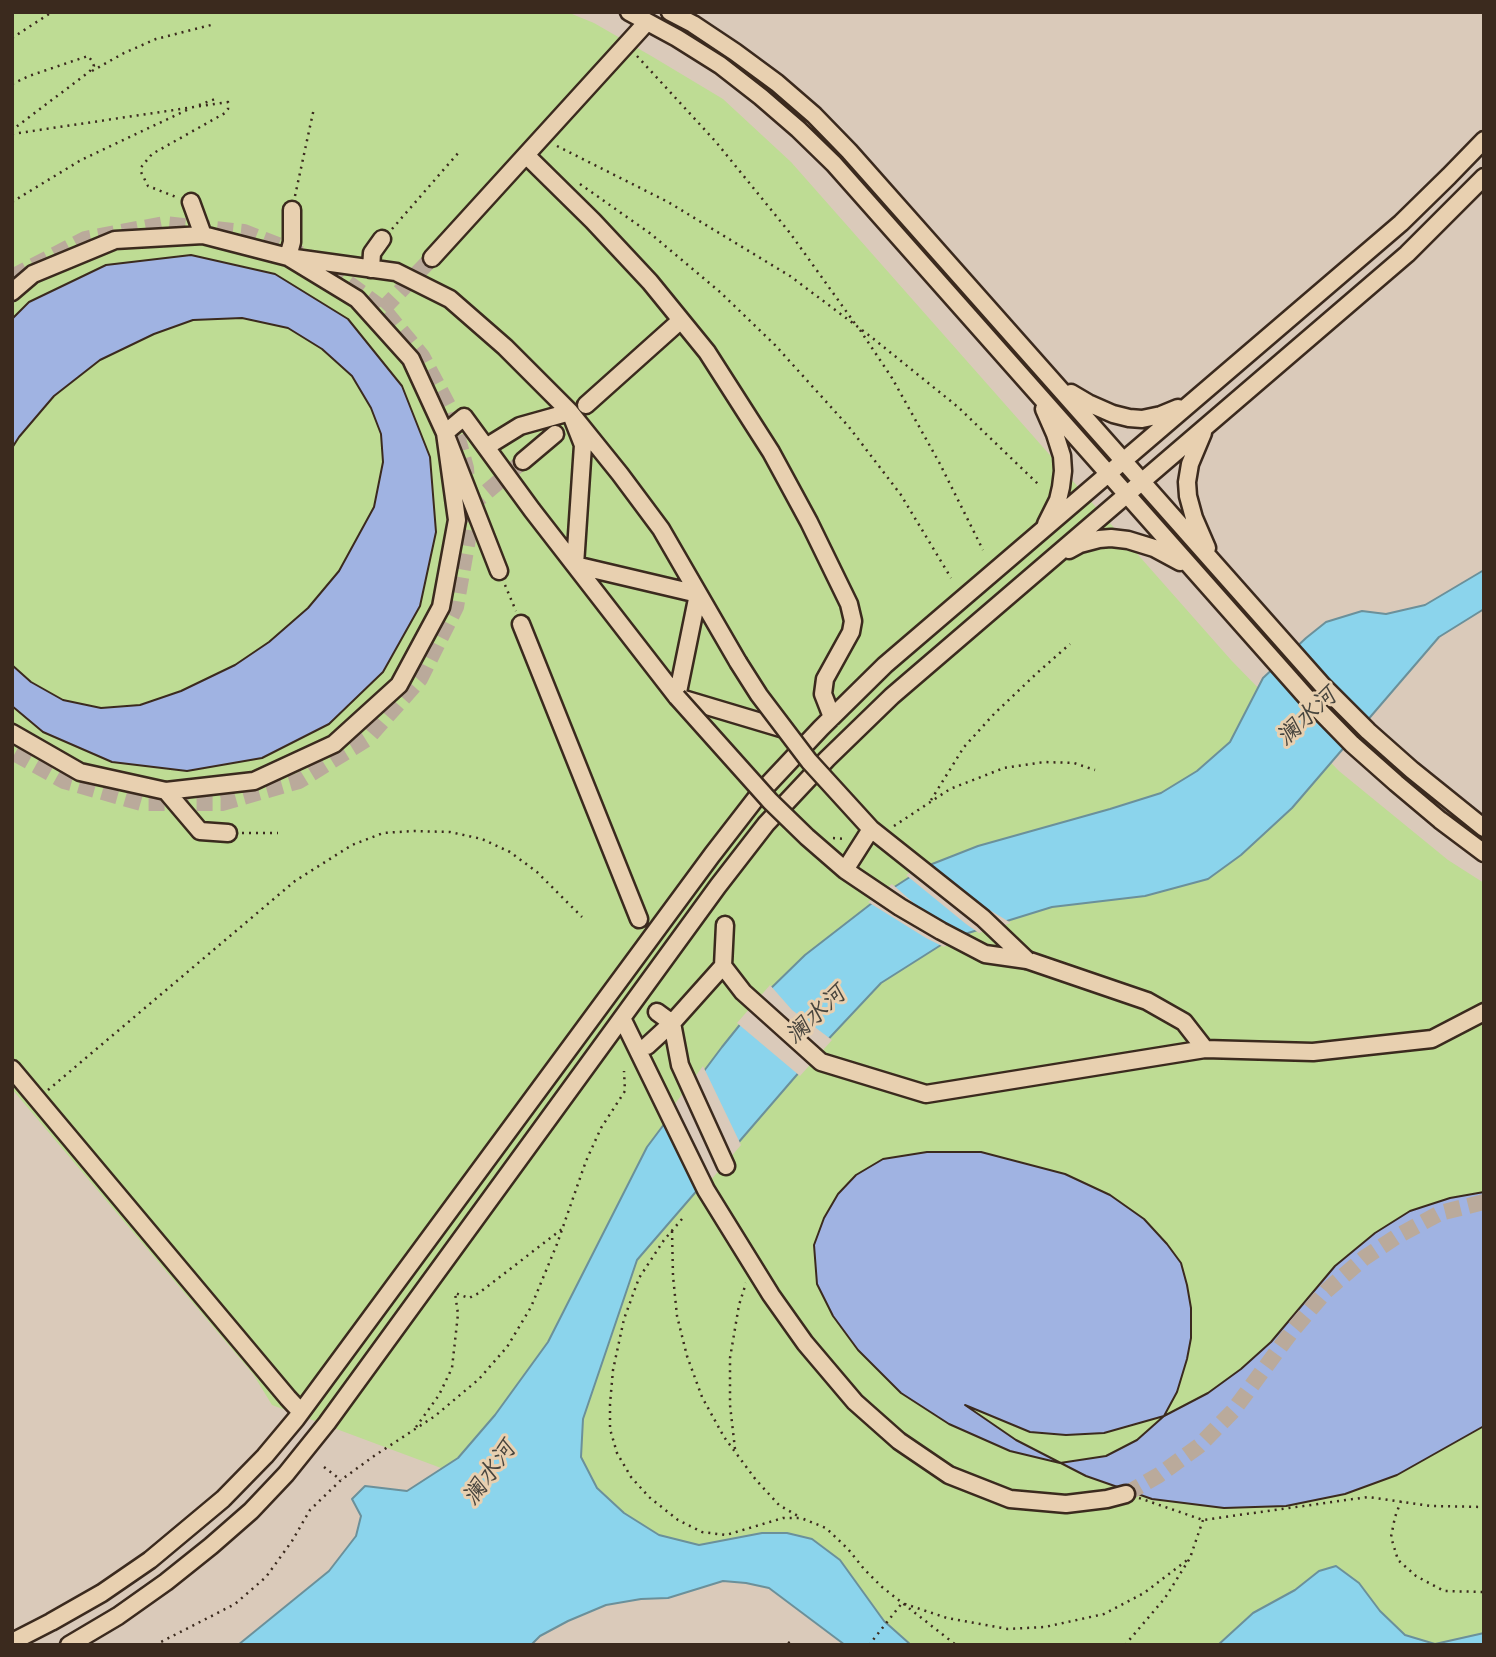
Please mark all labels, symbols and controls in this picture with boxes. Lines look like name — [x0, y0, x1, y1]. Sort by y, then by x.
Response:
water label: 澜水河 — [1273, 684, 1345, 754]
water label: 澜水河 — [782, 982, 854, 1052]
water label: 澜水河 — [459, 1437, 525, 1513]

